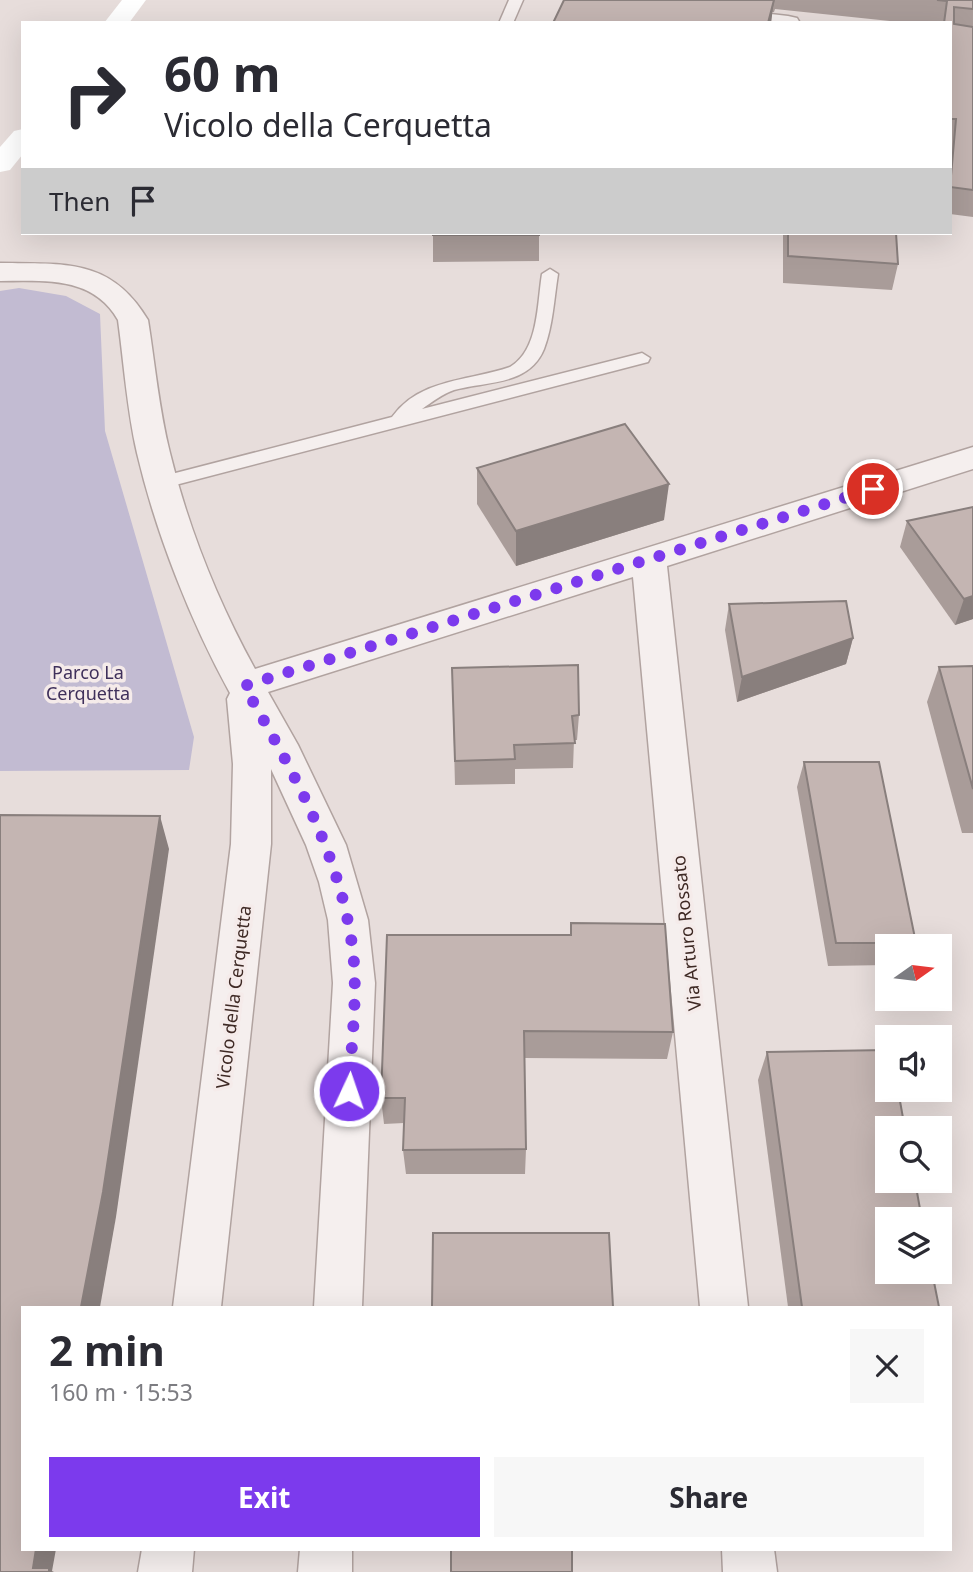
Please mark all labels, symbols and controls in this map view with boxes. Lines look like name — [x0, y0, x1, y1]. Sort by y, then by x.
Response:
text: 60 m — [164, 40, 281, 106]
icon: right — [49, 49, 140, 140]
text: Vicolo della Cerquetta — [164, 103, 492, 146]
icon: arrive — [124, 182, 162, 220]
text: Then — [49, 183, 110, 219]
pin — [843, 459, 903, 519]
icon: arrive — [854, 470, 892, 508]
park label: Parco La Cerquetta — [46, 660, 130, 705]
street label: Via Arturo Rossato — [666, 854, 706, 1012]
street label: Vicolo della Cerquetta — [210, 904, 256, 1090]
north arrow — [875, 934, 952, 1012]
map controls — [875, 934, 952, 1284]
button: sound — [875, 1025, 952, 1102]
position arrow — [312, 1054, 386, 1128]
button: search — [875, 1116, 952, 1193]
button: layers — [875, 1207, 952, 1284]
text: 2 min — [49, 1321, 165, 1378]
button: close — [850, 1329, 924, 1403]
text: 160 m · 15:53 — [49, 1376, 193, 1408]
button: Exit — [49, 1457, 480, 1537]
button: Share — [494, 1457, 924, 1537]

